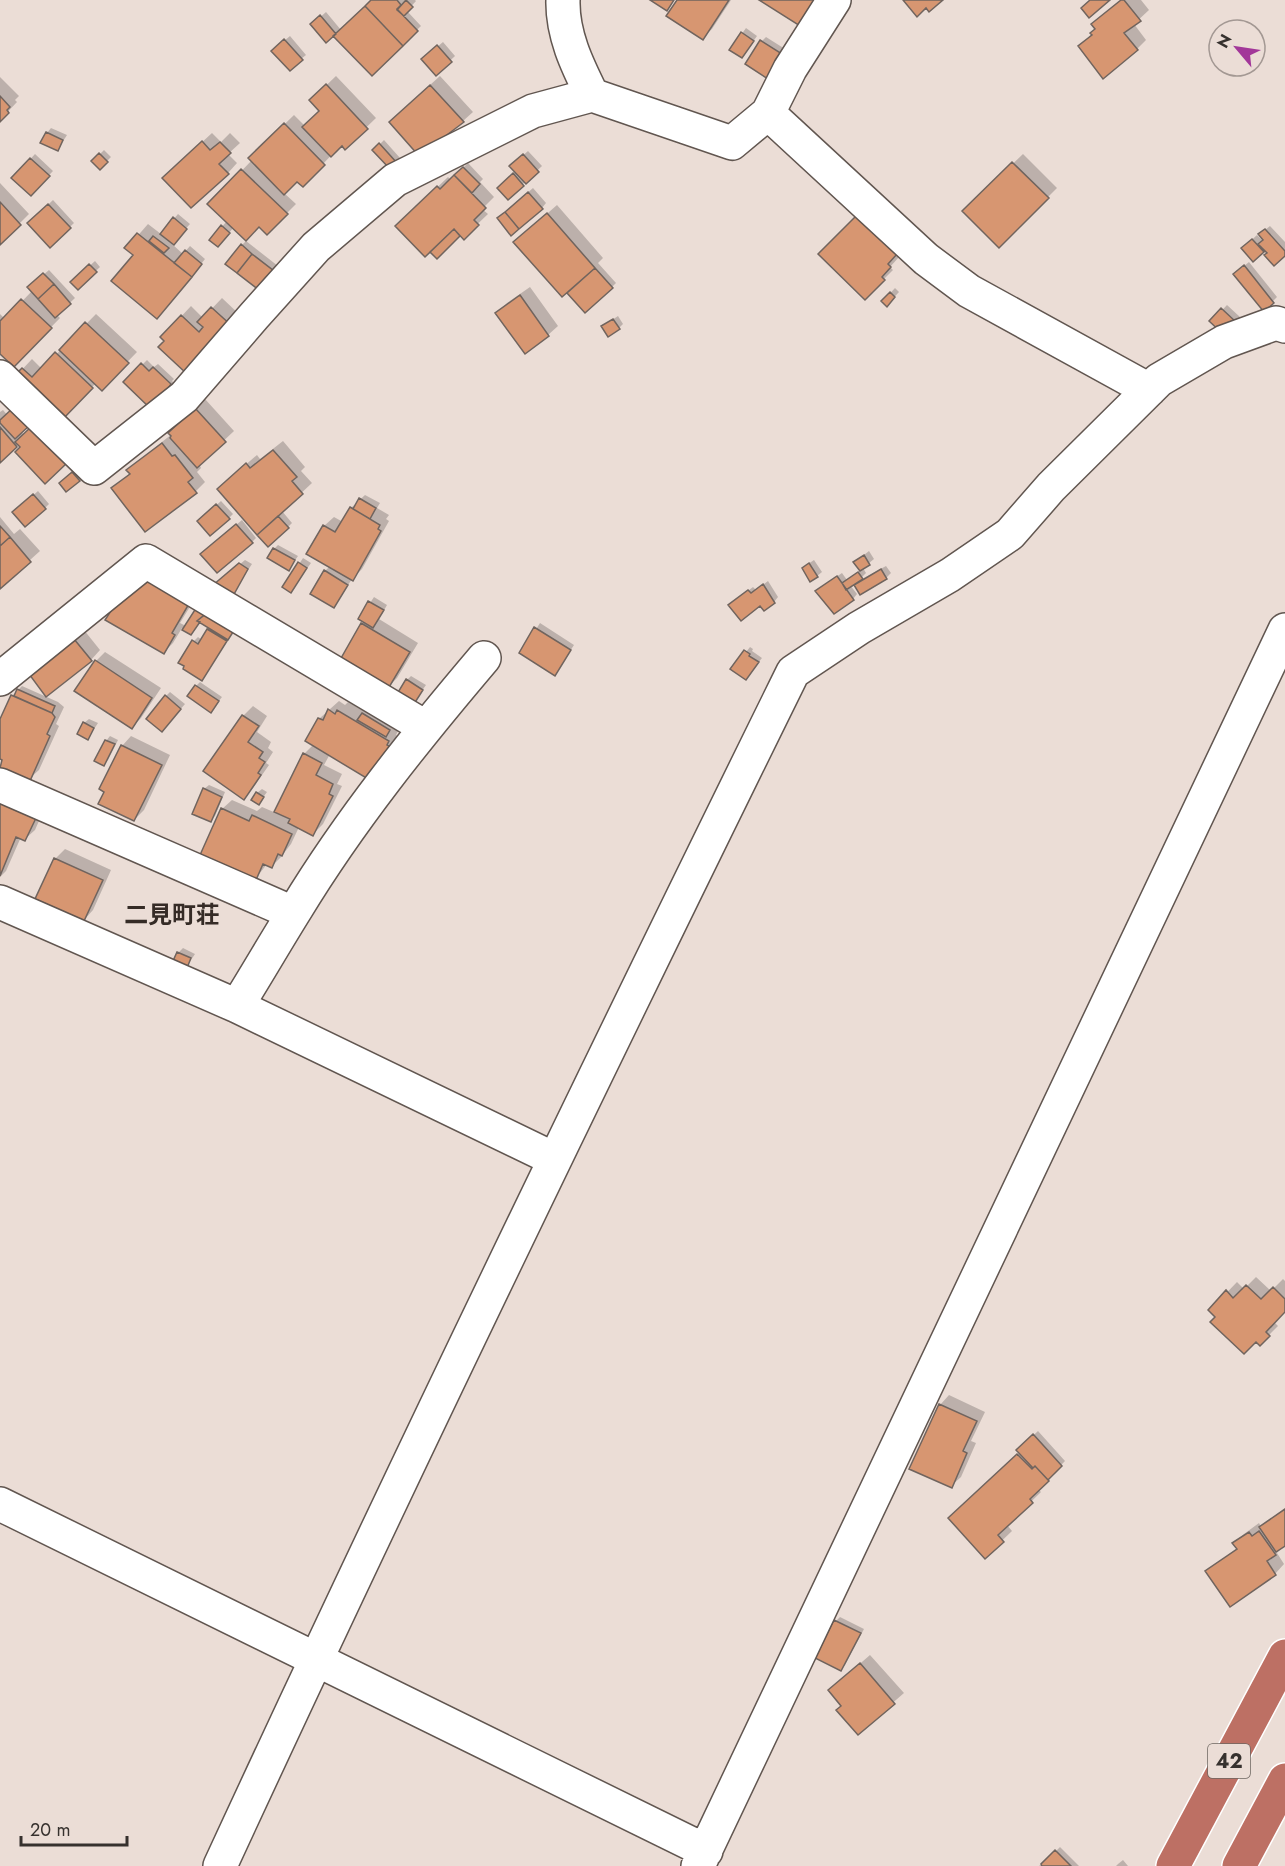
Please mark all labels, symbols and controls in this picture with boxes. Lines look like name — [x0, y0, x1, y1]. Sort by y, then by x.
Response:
north arrow — [1207, 18, 1267, 78]
text: N — [1211, 30, 1237, 52]
district label: 二見町荘 — [124, 897, 220, 932]
road number: 42 — [1208, 1744, 1250, 1778]
scale bar — [21, 1809, 128, 1847]
text: 20 m — [30, 1817, 70, 1843]

